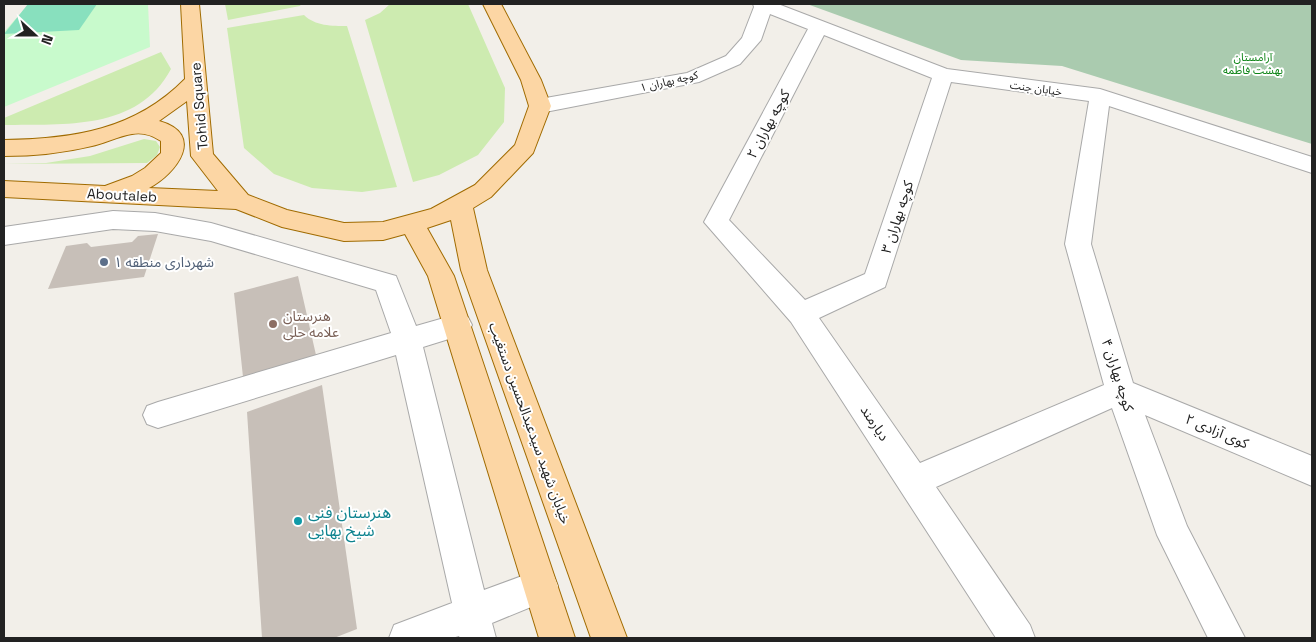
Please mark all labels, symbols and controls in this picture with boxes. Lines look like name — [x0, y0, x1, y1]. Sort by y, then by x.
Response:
north arrow — [10, 10, 60, 60]
text: N — [37, 32, 57, 47]
park label: آرامستان بهشت فاطمه — [1223, 50, 1283, 77]
street label: Tohid Square — [186, 62, 212, 150]
street label: کوچه بهاران ۱ — [639, 67, 700, 95]
street label: خیابان جنت — [1009, 77, 1064, 99]
street label: کوچه بهاران ۲ — [742, 86, 795, 162]
street label: کوچه بهاران ۳ — [877, 178, 918, 256]
street label: Aboutaleb — [86, 184, 158, 206]
place label: شهرداری منطقه ۱ — [114, 253, 214, 271]
marker: شهرداری منطقه ۱ — [98, 256, 110, 268]
place label: هنرستان علامه حلی — [283, 307, 339, 341]
marker: هنرستان علامه حلی — [267, 318, 279, 330]
street label: خیابان شهید سیدعبدالحسین دستغیب — [485, 320, 575, 526]
street label: کوچه بهاران ۴ — [1097, 336, 1138, 414]
street label: دیارمند — [857, 402, 894, 445]
street label: کوی آزادی ۲ — [1183, 410, 1252, 452]
place label: هنرستان فنی شیخ بهایی — [308, 502, 391, 543]
marker: هنرستان فنی شیخ بهایی — [292, 515, 304, 527]

